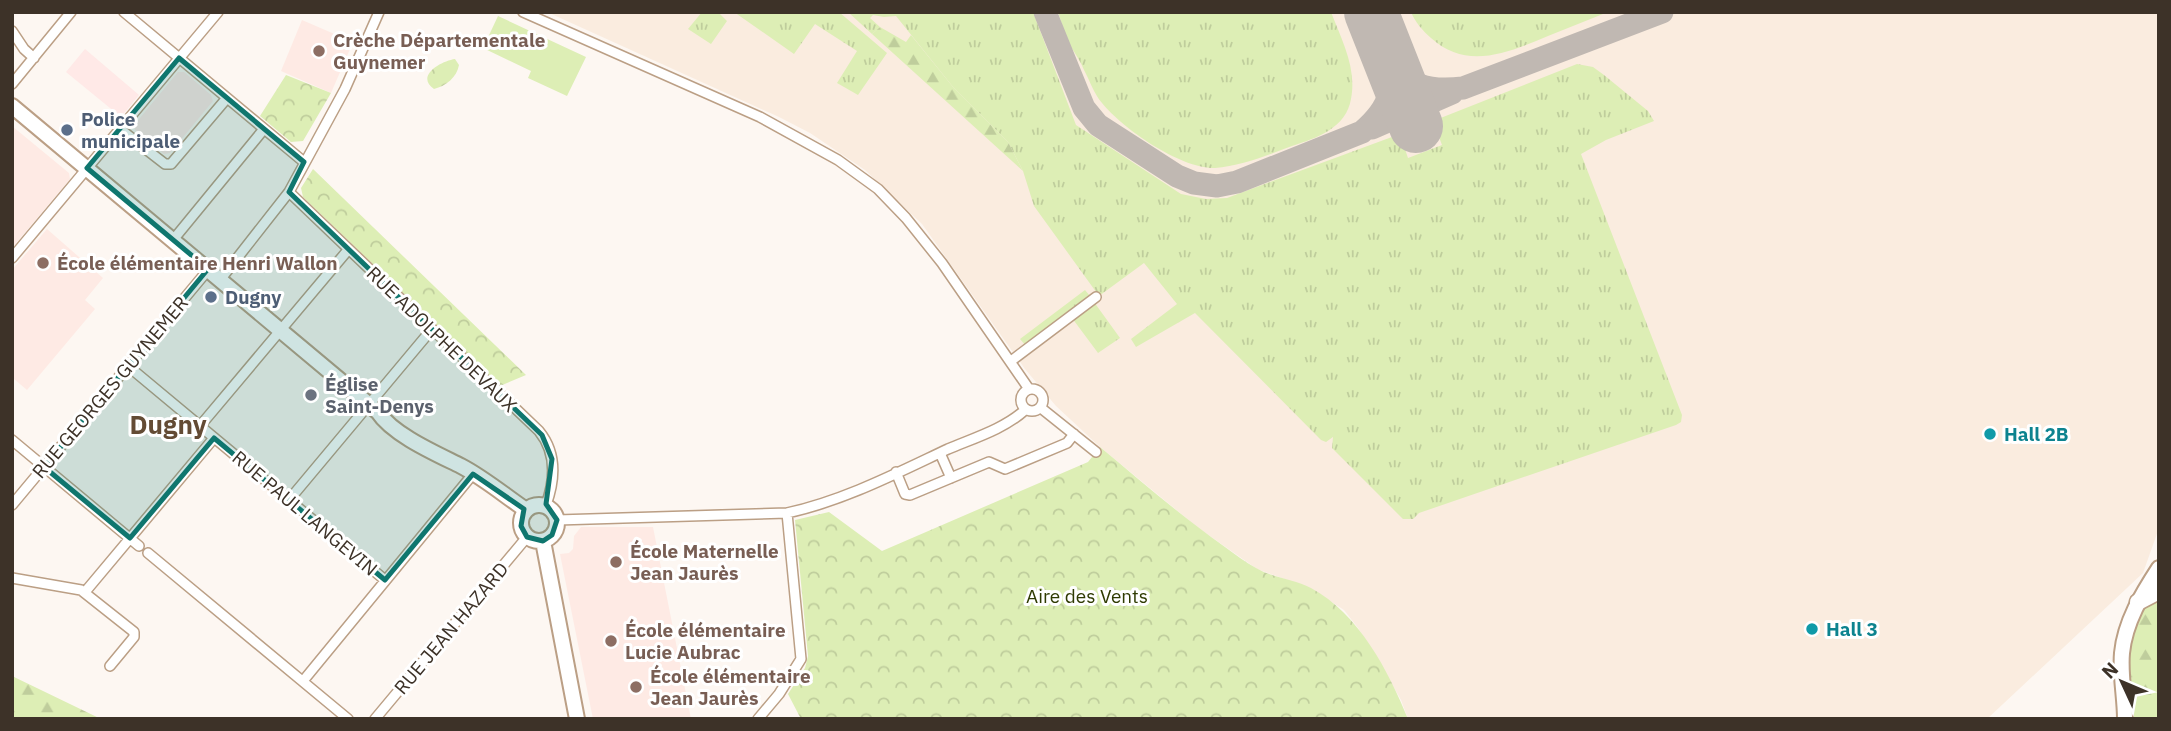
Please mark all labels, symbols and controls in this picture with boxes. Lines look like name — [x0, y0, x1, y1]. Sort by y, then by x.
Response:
place label: Crèche Départementale Guynemer — [333, 28, 545, 74]
marker: Crèche Départementale Guynemer — [311, 43, 327, 59]
place label: Police municipale — [81, 107, 180, 153]
marker: Police municipale — [59, 122, 75, 138]
place label: École élémentaire Henri Wallon — [57, 251, 338, 275]
marker: École élémentaire Henri Wallon — [35, 255, 51, 271]
street label: RUE ADOLPHE DEVAUX — [362, 261, 522, 417]
place label: Dugny — [225, 285, 282, 309]
marker: Dugny — [203, 289, 219, 305]
street label: RUE GEORGES GUYNEMER — [27, 291, 193, 483]
place label: Église Saint-Denys — [325, 372, 434, 418]
marker: Église Saint-Denys — [303, 387, 319, 403]
district label: Dugny — [129, 407, 207, 441]
place label: Hall 2B — [2004, 422, 2069, 446]
marker: Hall 2B — [1982, 426, 1998, 442]
street label: RUE PAUL LANGEVIN — [228, 445, 382, 581]
place label: École Maternelle Jean Jaurès — [630, 539, 779, 585]
marker: École Maternelle Jean Jaurès — [608, 554, 624, 570]
street label: RUE JEAN HAZARD — [389, 557, 513, 699]
park label: Aire des Vents — [1026, 584, 1148, 608]
place label: Hall 3 — [1826, 617, 1878, 641]
place label: École élémentaire Lucie Aubrac — [625, 618, 786, 664]
marker: Hall 3 — [1804, 621, 1820, 637]
marker: École élémentaire Lucie Aubrac — [603, 633, 619, 649]
north arrow — [2087, 647, 2157, 717]
text: N — [2096, 657, 2123, 683]
place label: École élémentaire Jean Jaurès — [650, 664, 811, 710]
marker: École élémentaire Jean Jaurès — [628, 679, 644, 695]

